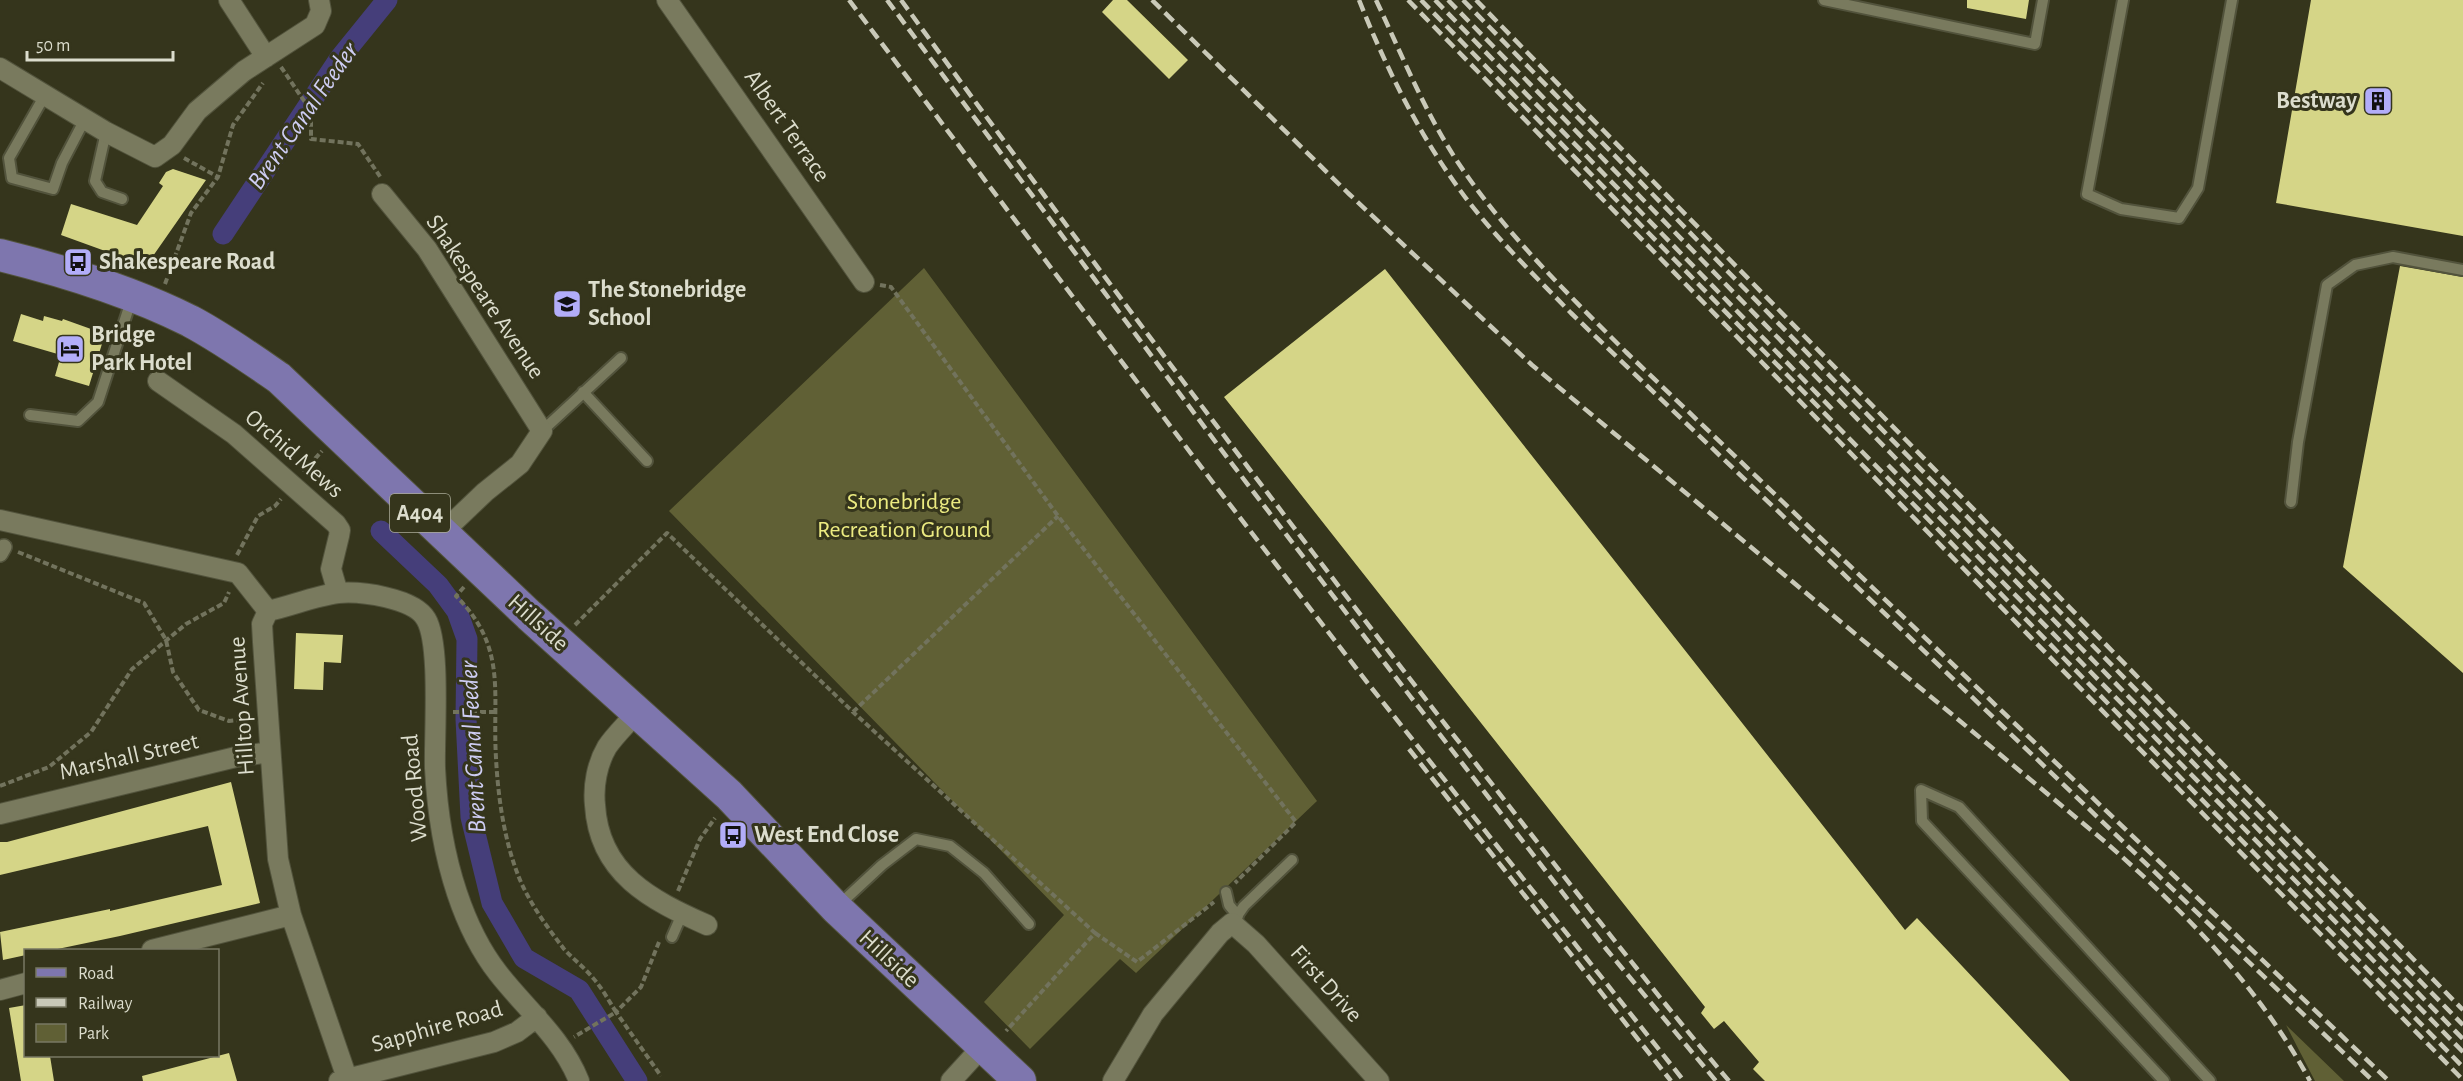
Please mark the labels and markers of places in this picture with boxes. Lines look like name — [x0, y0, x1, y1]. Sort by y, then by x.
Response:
building icon: Bestway — [2362, 85, 2394, 117]
place label: Bestway — [2276, 89, 2357, 113]
bus stop icon: Shakespeare Road — [62, 246, 94, 278]
place label: Shakespeare Road — [99, 250, 275, 274]
place label: The Stonebridge School — [588, 278, 746, 330]
school or university icon: The Stonebridge School — [551, 288, 583, 320]
place label: Bridge Park Hotel — [91, 323, 192, 375]
hotel icon: Bridge Park Hotel — [54, 333, 86, 365]
bus stop icon: West End Close — [717, 819, 749, 851]
place label: West End Close — [754, 823, 899, 847]

